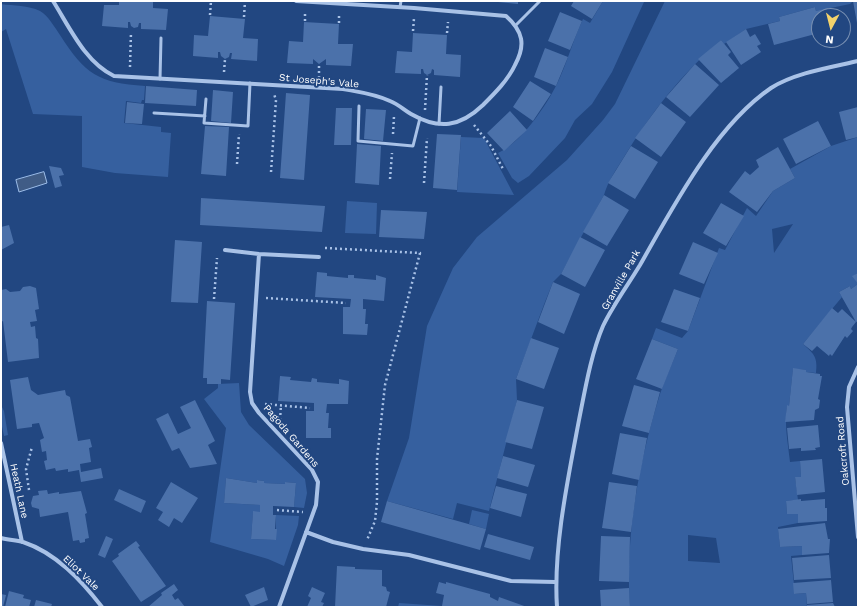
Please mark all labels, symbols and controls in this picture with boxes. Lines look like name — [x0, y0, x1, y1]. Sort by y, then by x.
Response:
north arrow — [811, 8, 851, 48]
text: N — [825, 32, 834, 46]
street label: St Joseph's Vale — [279, 72, 359, 90]
street label: Granville Park — [599, 248, 643, 312]
street label: Pagoda Gardens — [261, 402, 321, 470]
street label: Oakcroft Road — [834, 416, 852, 486]
street label: Heath Lane — [7, 462, 31, 520]
street label: Eliot Vale — [60, 553, 102, 593]

